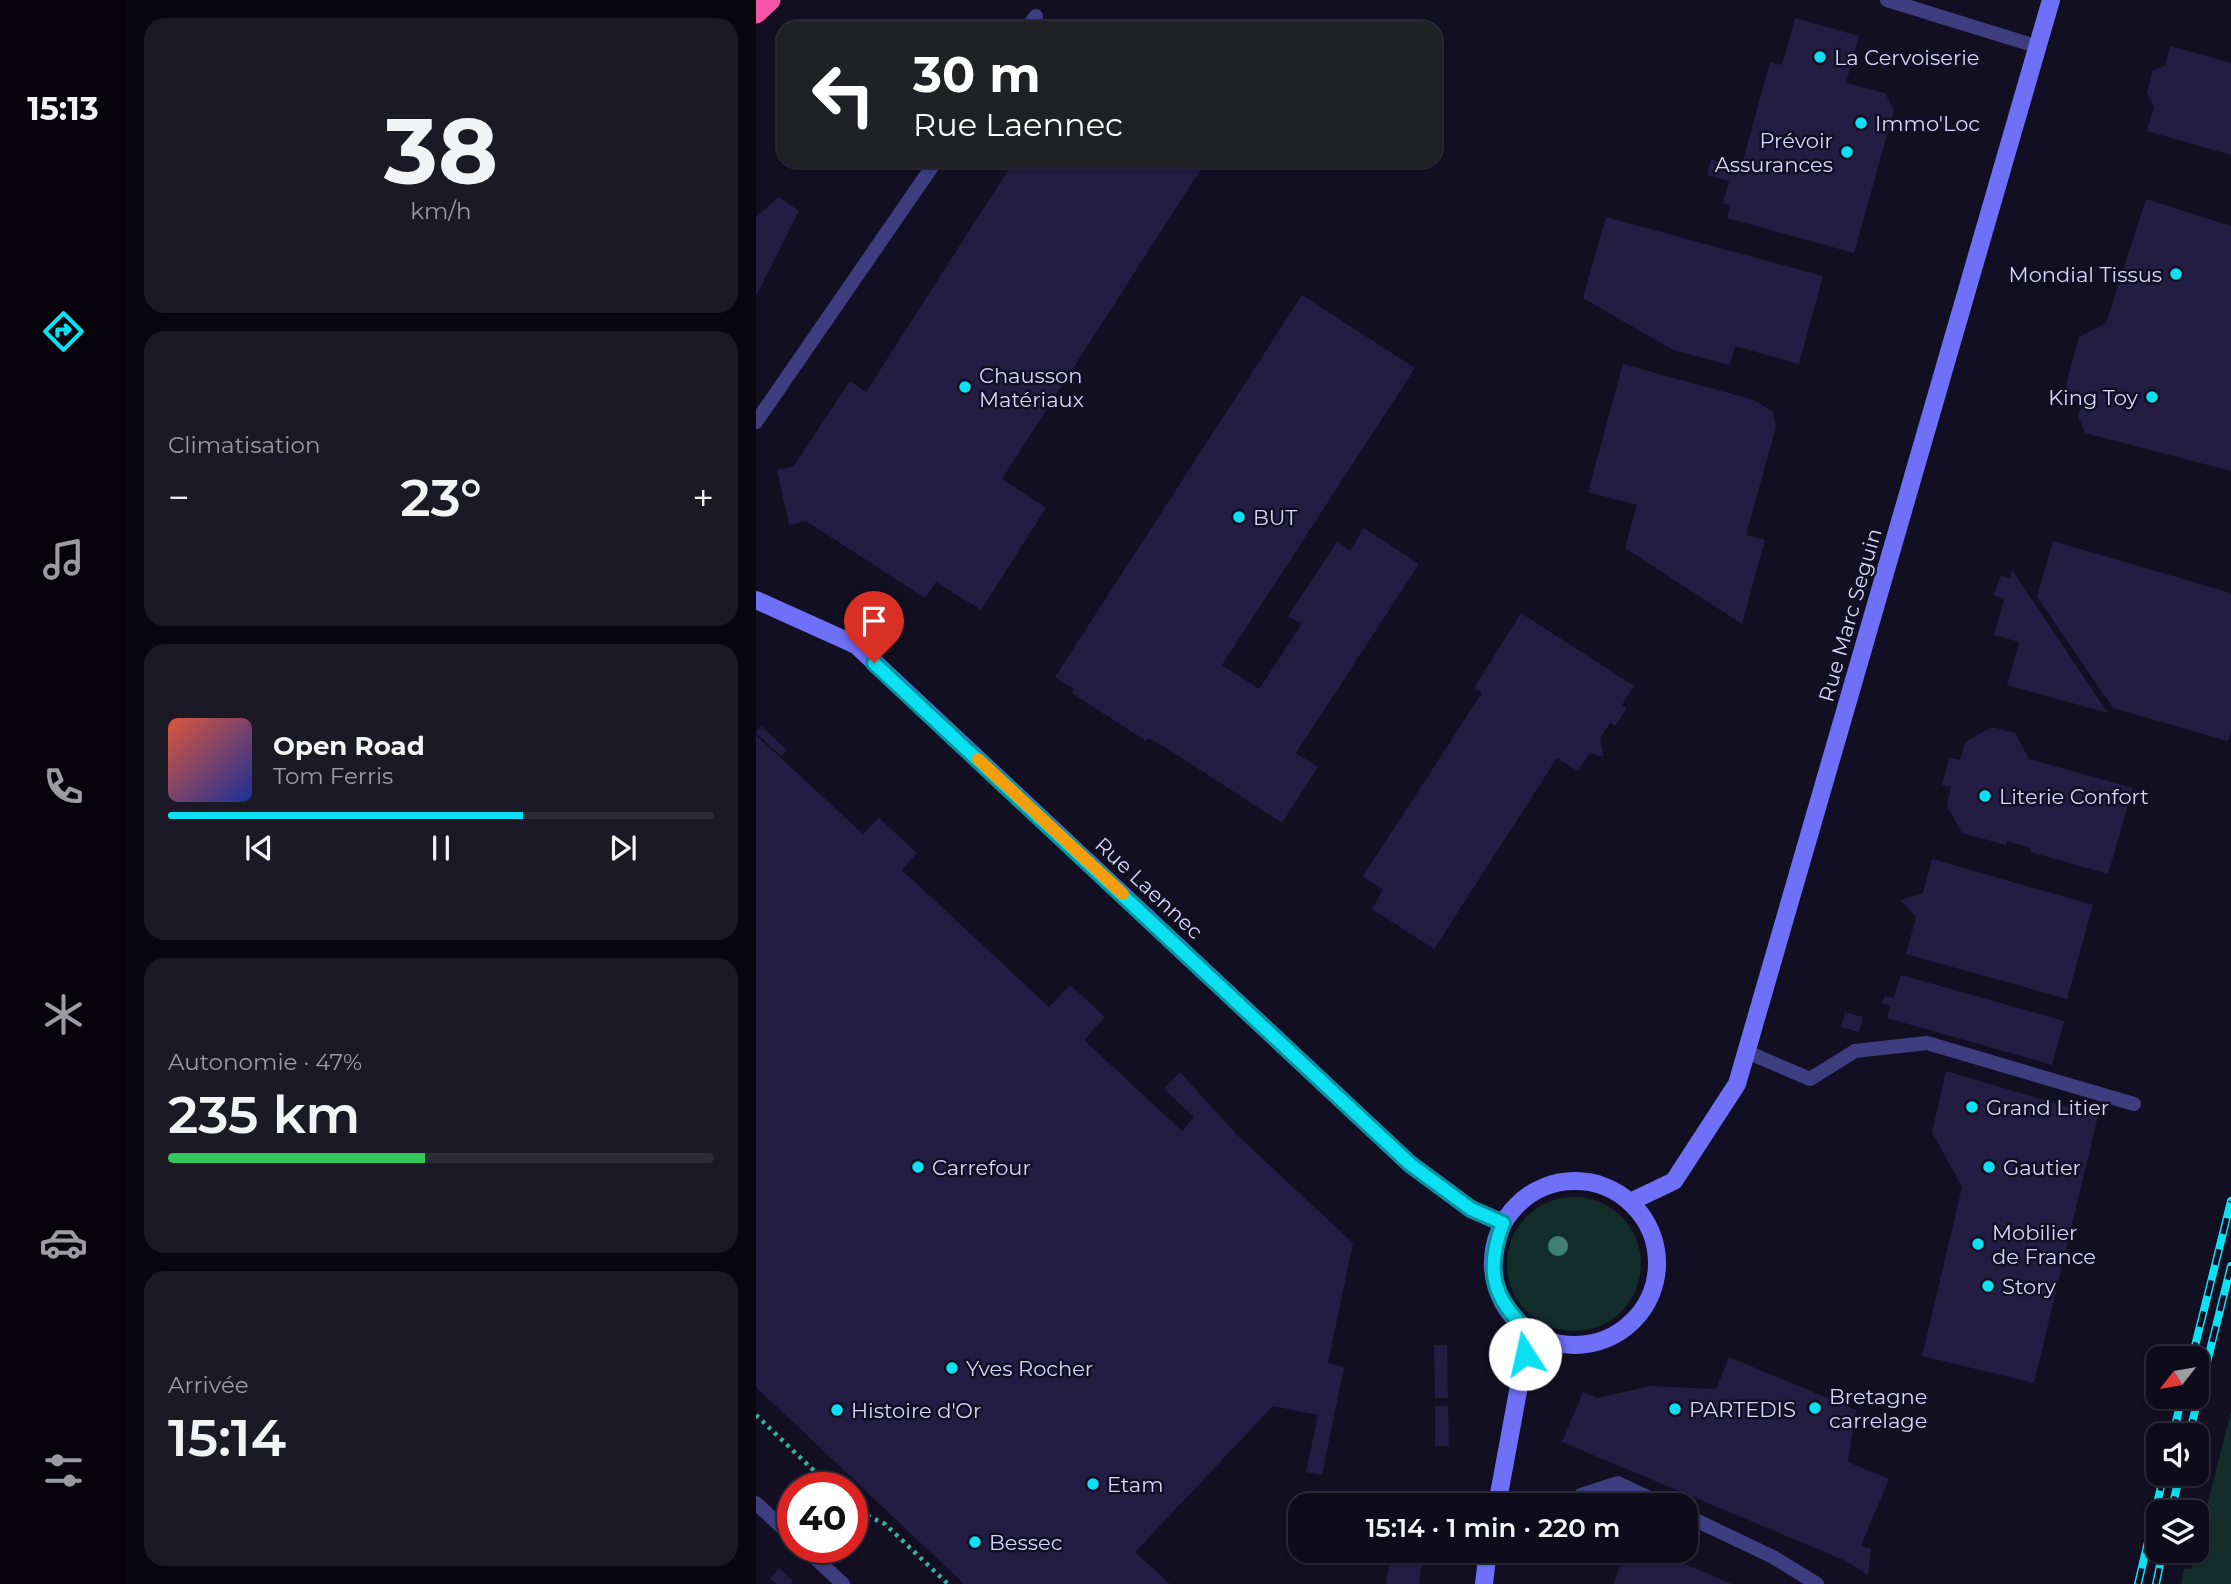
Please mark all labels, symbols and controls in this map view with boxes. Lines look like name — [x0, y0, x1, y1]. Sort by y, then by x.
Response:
text: 30 m — [913, 45, 1041, 104]
place label: La Cervoiserie — [1834, 45, 1980, 70]
icon: left — [798, 49, 889, 140]
marker: La Cervoiserie — [1812, 49, 1828, 65]
text: 15:13 — [27, 89, 99, 128]
text: 38 — [384, 96, 498, 207]
text: Rue Laennec — [913, 105, 1123, 144]
place label: Immo'Loc — [1875, 111, 1980, 136]
marker: Immo'Loc — [1853, 115, 1869, 131]
place label: Prévoir Assurances — [1715, 128, 1833, 177]
marker: Prévoir Assurances — [1839, 144, 1855, 160]
text: km/h — [410, 197, 472, 225]
place label: Mondial Tissus — [2009, 262, 2162, 287]
marker: Mondial Tissus — [2168, 266, 2184, 282]
icon: directions — [39, 307, 88, 356]
place label: Chausson Matériaux — [979, 363, 1084, 412]
marker: Chausson Matériaux — [957, 379, 973, 395]
place label: King Toy — [2048, 385, 2139, 410]
marker: King Toy — [2144, 389, 2160, 405]
text: Climatisation — [168, 431, 320, 459]
text: 23° — [400, 466, 482, 529]
text: − — [168, 474, 190, 521]
text: + — [692, 474, 714, 521]
place label: BUT — [1253, 505, 1297, 530]
marker: BUT — [1231, 509, 1247, 525]
street label: Rue Marc Seguin — [1813, 525, 1887, 705]
icon: music — [39, 535, 88, 584]
pin — [844, 591, 904, 663]
icon: arrive — [855, 602, 893, 640]
text: Open Road — [273, 730, 425, 762]
icon: phone — [39, 762, 88, 811]
text: Tom Ferris — [273, 762, 393, 790]
place label: Literie Confort — [1999, 784, 2149, 809]
marker: Literie Confort — [1977, 788, 1993, 804]
icon: previous — [240, 829, 278, 867]
icon: pause — [422, 829, 460, 867]
icon: next — [604, 829, 642, 867]
street label: Rue Laennec — [1090, 832, 1208, 944]
icon: climate — [39, 990, 88, 1039]
text: Autonomie · 47% — [168, 1048, 362, 1076]
text: 235 km — [168, 1083, 360, 1146]
place label: Grand Litier — [1986, 1095, 2109, 1120]
marker: Grand Litier — [1964, 1099, 1980, 1115]
place label: Carrefour — [932, 1155, 1031, 1180]
place label: Gautier — [2003, 1155, 2081, 1180]
marker: Carrefour — [910, 1159, 926, 1175]
marker: Gautier — [1981, 1159, 1997, 1175]
icon: car — [39, 1218, 88, 1267]
place label: Mobilier de France — [1992, 1220, 2096, 1269]
marker: Mobilier de France — [1970, 1236, 1986, 1252]
place label: Story — [2002, 1274, 2056, 1299]
marker: Story — [1980, 1278, 1996, 1294]
position arrow — [1488, 1317, 1562, 1391]
north arrow — [2146, 1346, 2208, 1409]
map controls — [2146, 1346, 2209, 1563]
place label: Yves Rocher — [966, 1356, 1093, 1381]
marker: Yves Rocher — [944, 1360, 960, 1376]
text: Arrivée — [168, 1371, 249, 1399]
place label: Bretagne carrelage — [1829, 1384, 1927, 1433]
place label: PARTEDIS — [1689, 1397, 1796, 1422]
place label: Histoire d'Or — [851, 1398, 981, 1423]
marker: Bretagne carrelage — [1807, 1400, 1823, 1416]
marker: PARTEDIS — [1667, 1401, 1683, 1417]
marker: Histoire d'Or — [829, 1402, 845, 1418]
text: 15:14 — [168, 1406, 286, 1469]
button: sound — [2146, 1423, 2209, 1486]
icon: filters — [39, 1446, 88, 1495]
speed limit sign: 40 — [777, 1472, 868, 1563]
place label: Etam — [1107, 1472, 1164, 1497]
marker: Etam — [1085, 1476, 1101, 1492]
button: layers — [2146, 1500, 2209, 1563]
text: 15:14 · 1 min · 220 m — [1366, 1512, 1620, 1544]
place label: Bessec — [989, 1530, 1063, 1555]
marker: Bessec — [967, 1534, 983, 1550]

